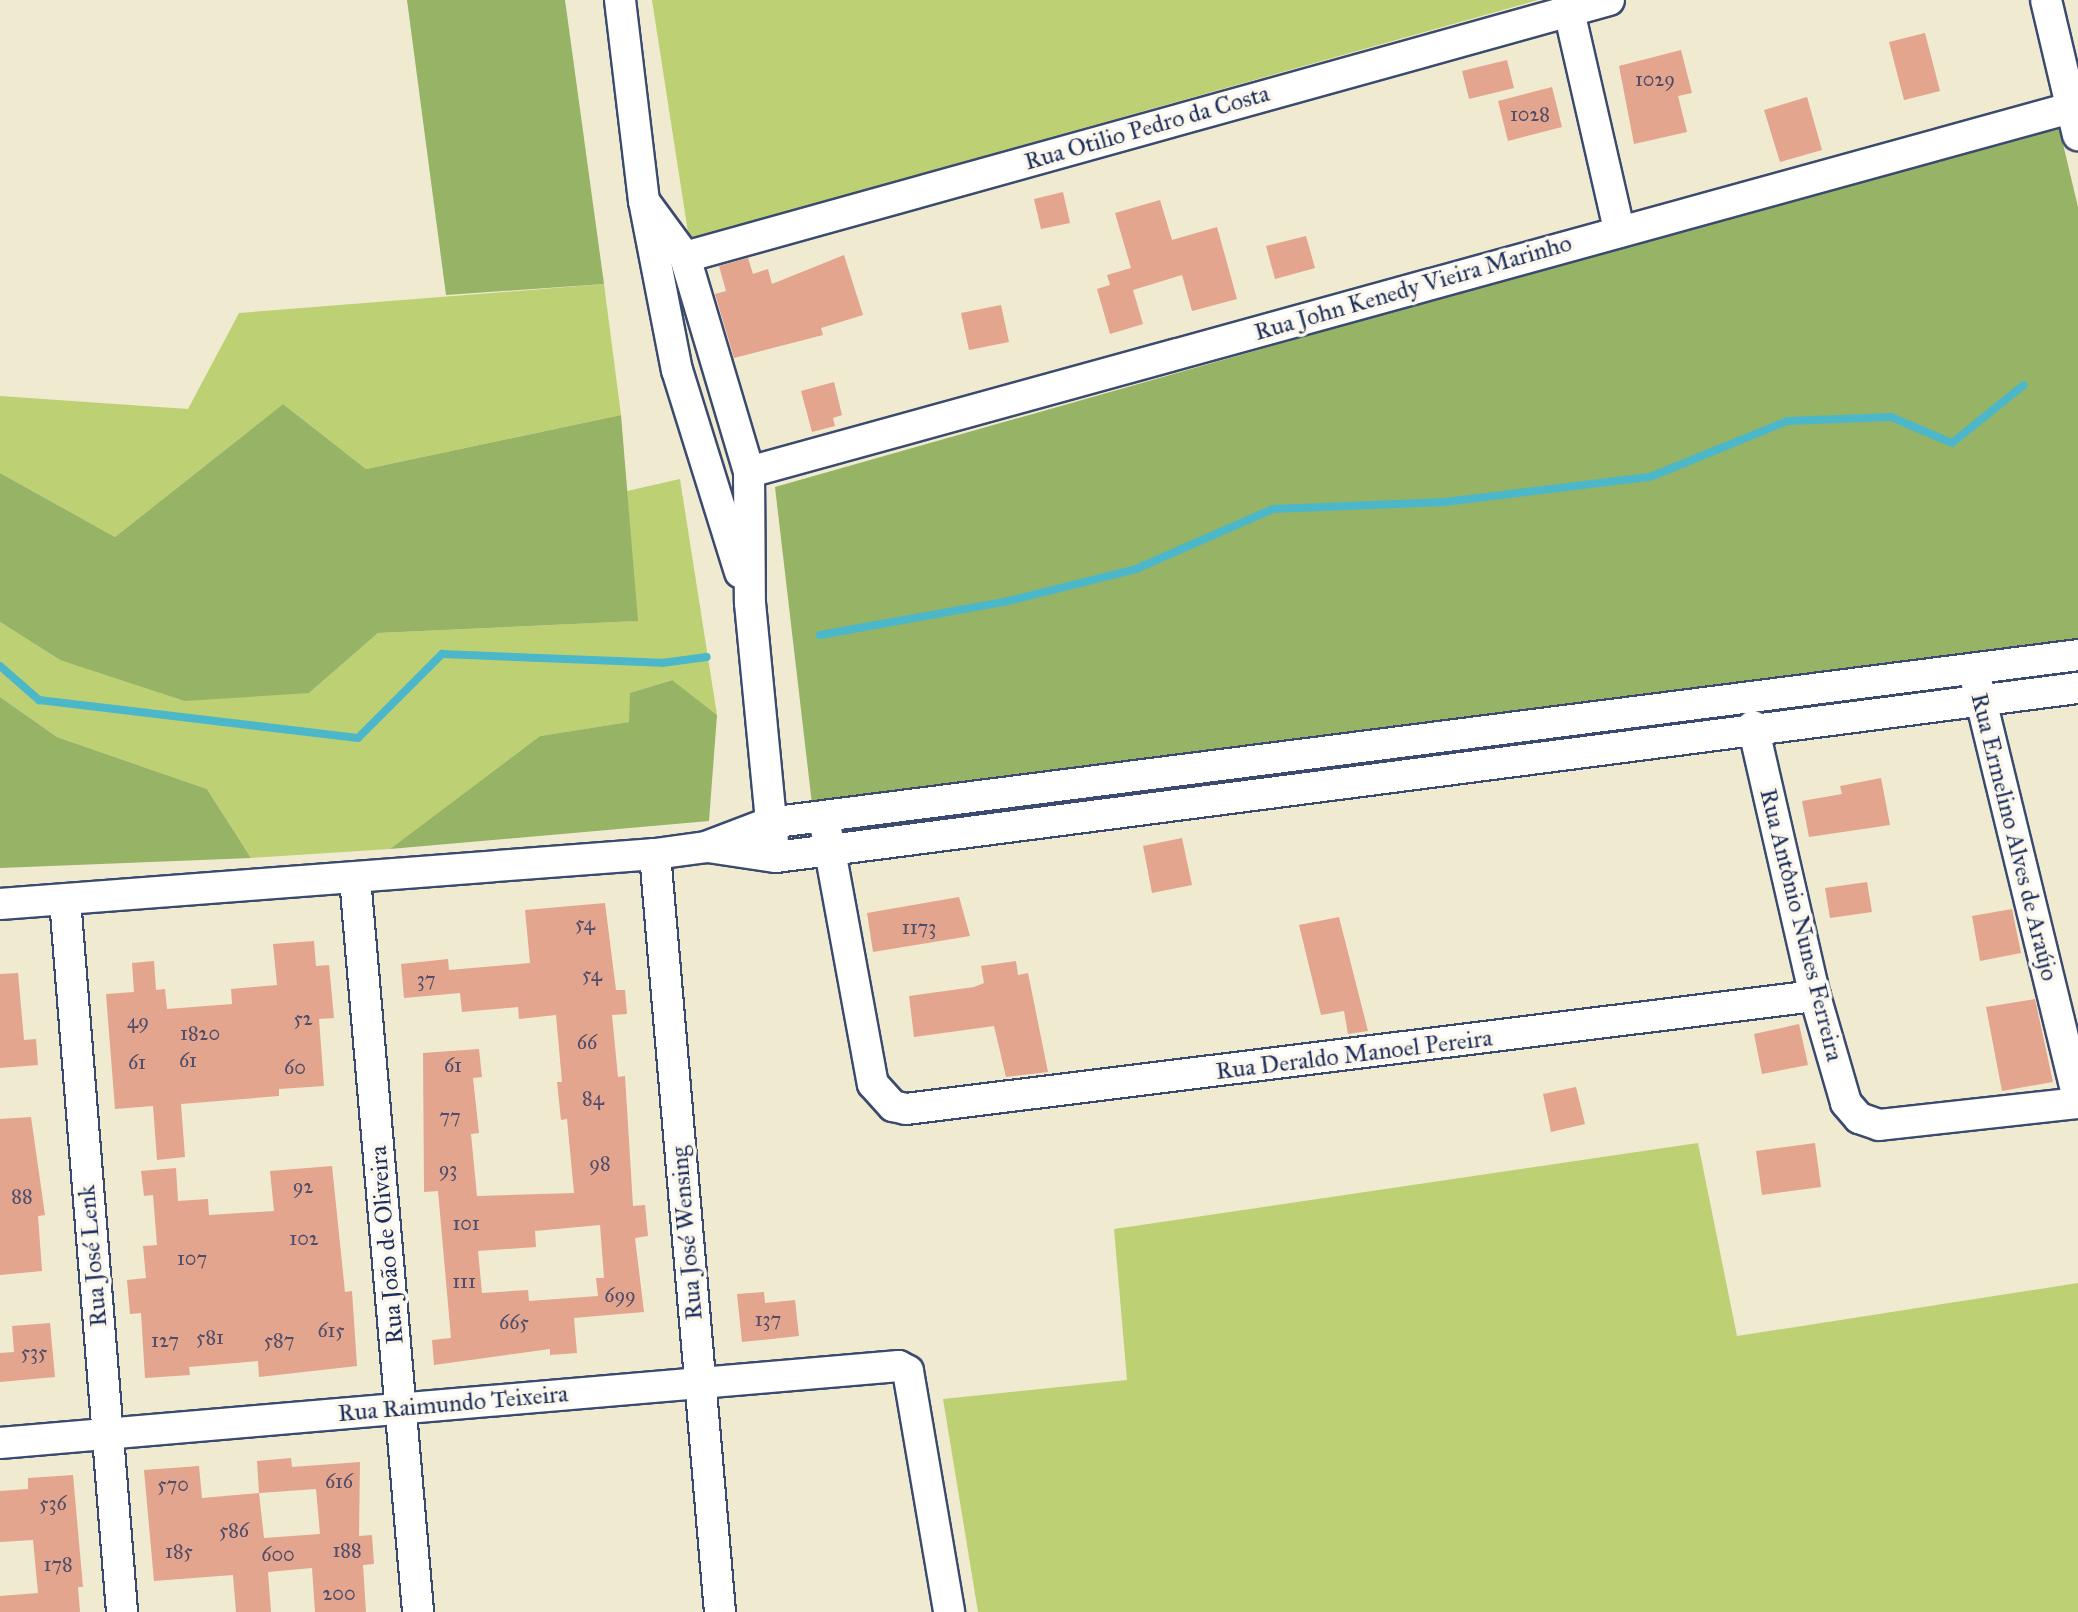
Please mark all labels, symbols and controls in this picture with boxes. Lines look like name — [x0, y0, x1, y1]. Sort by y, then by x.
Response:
house number: 1029 — [1635, 67, 1675, 91]
street label: Rua Otilio Pedro da Costa — [1021, 79, 1273, 177]
house number: 1028 — [1510, 102, 1550, 126]
street label: Rua John Kenedy Vieira Marinho — [1251, 229, 1575, 347]
street label: Rua Ermelino Alves de Araújo — [1964, 690, 2064, 984]
street label: Rua Antônio Nunes Ferreira — [1753, 786, 1849, 1064]
house number: 54 — [575, 911, 595, 935]
house number: 1173 — [902, 915, 936, 939]
house number: 54 — [582, 962, 602, 986]
house number: 37 — [417, 967, 435, 991]
house number: 52 — [293, 1006, 313, 1030]
house number: 49 — [127, 1009, 149, 1033]
house number: 1820 — [180, 1021, 220, 1045]
street label: Rua Deraldo Manoel Pereira — [1214, 1024, 1494, 1086]
house number: 66 — [577, 1030, 597, 1054]
house number: 61 — [179, 1048, 197, 1072]
house number: 61 — [128, 1050, 146, 1074]
house number: 61 — [444, 1053, 462, 1077]
house number: 60 — [284, 1055, 306, 1079]
house number: 84 — [582, 1086, 604, 1110]
house number: 77 — [439, 1104, 461, 1128]
street label: Rua João de Oliveira — [364, 1145, 410, 1345]
street label: Rua José Wensing — [665, 1145, 709, 1321]
house number: 98 — [589, 1151, 611, 1175]
house number: 93 — [439, 1157, 457, 1181]
house number: 92 — [293, 1174, 313, 1198]
house number: 88 — [11, 1184, 33, 1208]
street label: Rua José Lenk — [72, 1184, 114, 1328]
house number: 101 — [452, 1211, 480, 1235]
house number: 102 — [289, 1226, 319, 1250]
house number: 107 — [177, 1246, 207, 1270]
house number: 111 — [452, 1269, 476, 1293]
house number: 699 — [604, 1283, 636, 1307]
house number: 137 — [755, 1307, 781, 1331]
house number: 665 — [499, 1310, 529, 1334]
house number: 615 — [317, 1318, 345, 1342]
house number: 581 — [196, 1325, 224, 1349]
house number: 127 — [151, 1328, 179, 1352]
house number: 587 — [264, 1328, 294, 1352]
house number: 535 — [21, 1340, 47, 1364]
street label: Rua Raimundo Teixeira — [337, 1380, 569, 1428]
house number: 616 — [325, 1469, 353, 1493]
house number: 570 — [157, 1472, 189, 1496]
house number: 536 — [39, 1491, 67, 1515]
house number: 586 — [219, 1518, 249, 1542]
house number: 188 — [332, 1538, 362, 1562]
house number: 185 — [165, 1539, 193, 1563]
house number: 600 — [261, 1542, 295, 1566]
house number: 178 — [43, 1552, 73, 1576]
house number: 200 — [322, 1581, 356, 1605]

